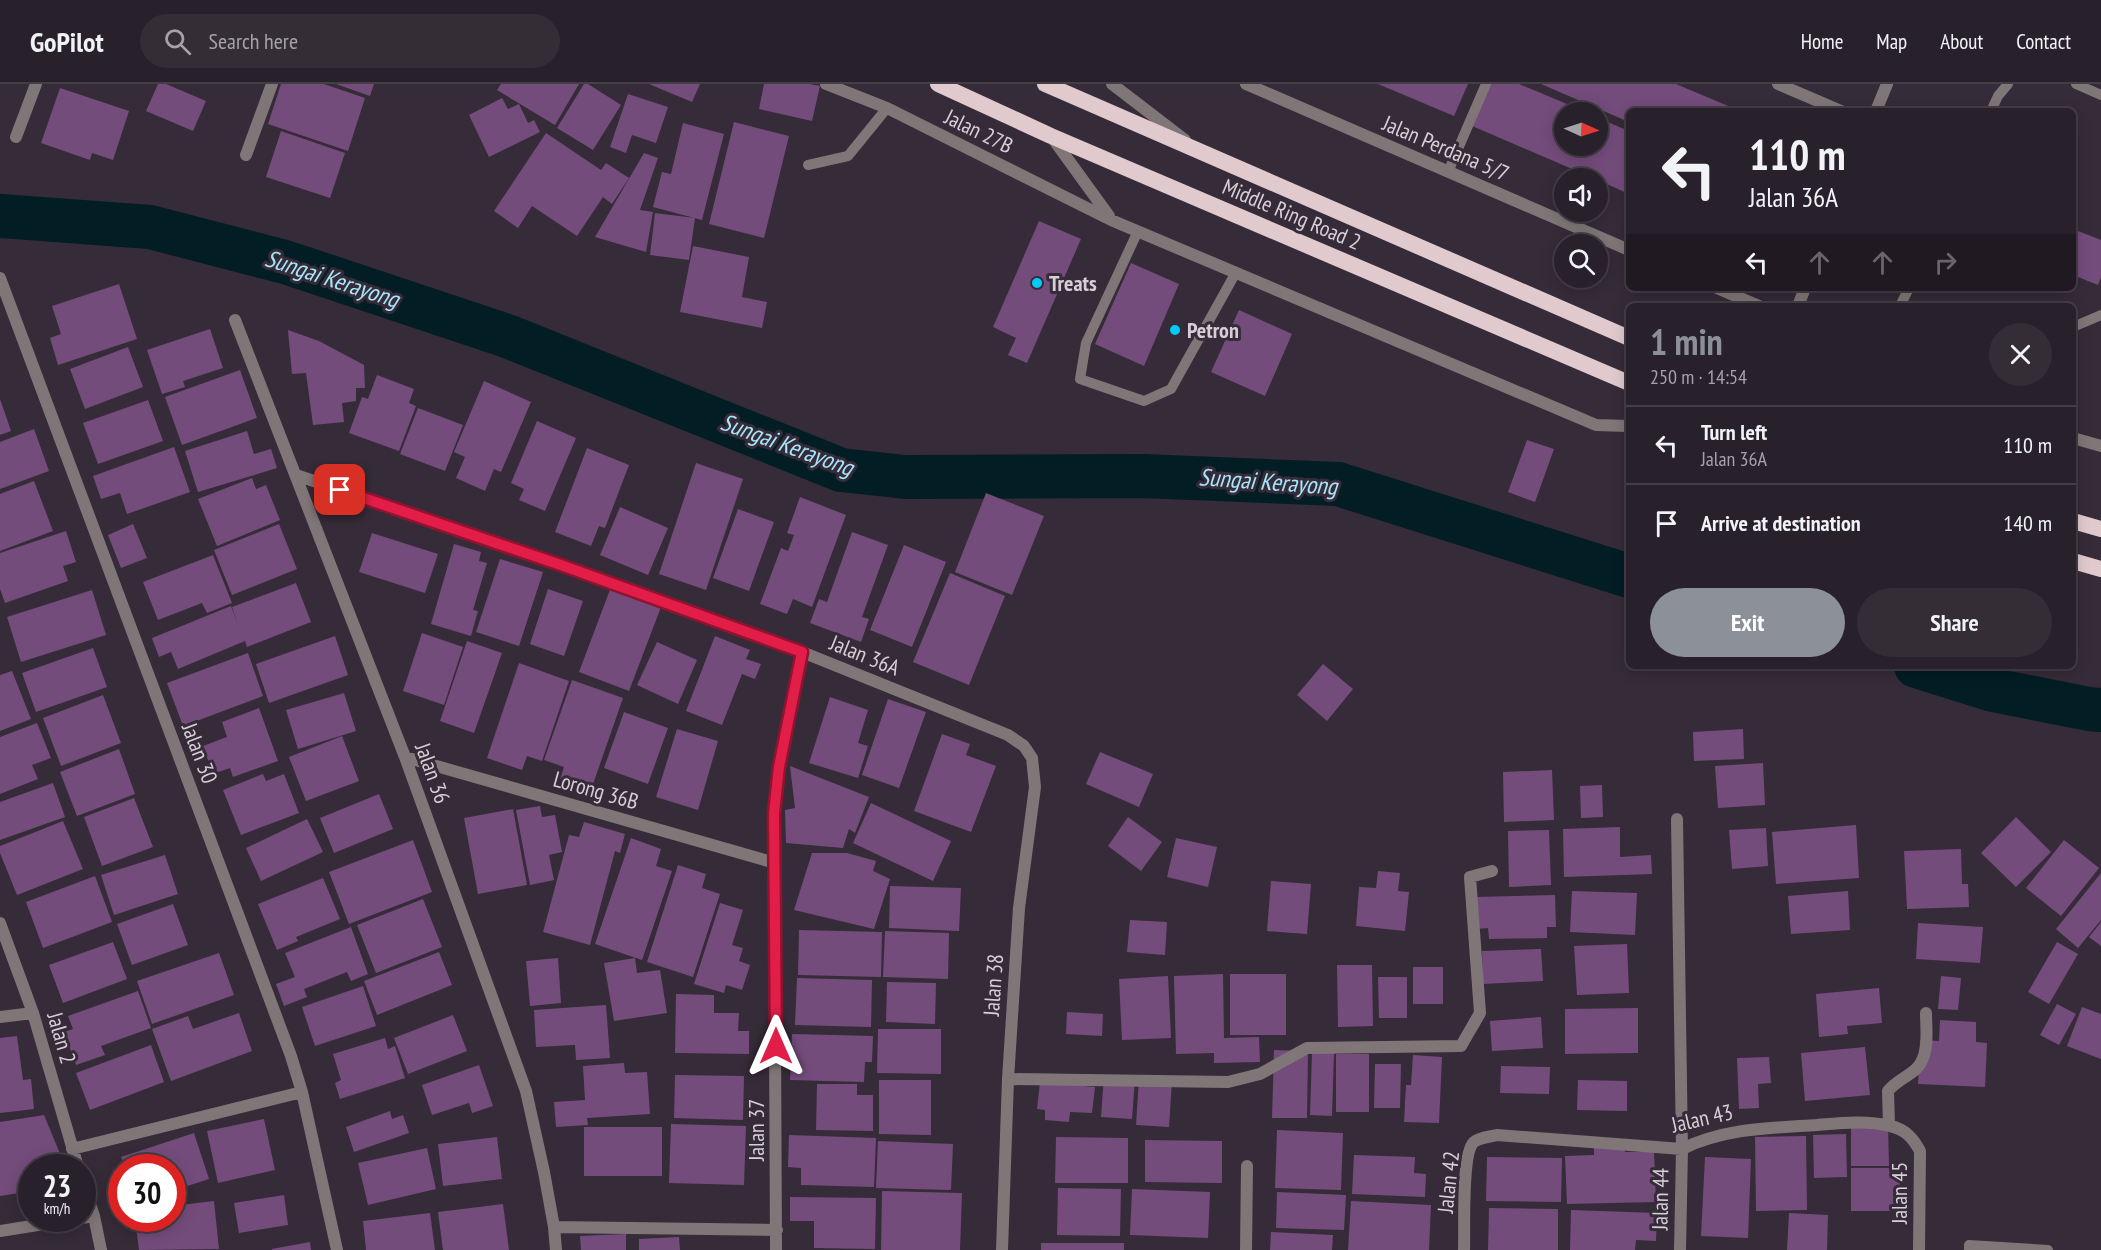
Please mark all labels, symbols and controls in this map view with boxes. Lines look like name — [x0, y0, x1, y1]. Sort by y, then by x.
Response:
search box — [140, 14, 560, 68]
text: GoPilot — [30, 23, 104, 60]
icon: search — [161, 25, 194, 58]
text: Search here — [209, 27, 298, 55]
text: Home — [1801, 28, 1843, 55]
text: Map — [1876, 28, 1907, 55]
text: About — [1940, 28, 1983, 55]
text: Contact — [2016, 28, 2071, 55]
street label: Jalan 27B — [939, 102, 1018, 159]
north arrow — [1554, 102, 1608, 156]
map controls — [1554, 102, 1608, 288]
street label: Jalan Perdana 5/7 — [1378, 108, 1513, 187]
text: 110 m — [1749, 127, 1846, 182]
icon: left — [1650, 132, 1728, 210]
button: sound — [1554, 168, 1608, 222]
street label: Middle Ring Road 2 — [1218, 172, 1366, 256]
text: Jalan 36A — [1749, 180, 1838, 214]
button: search — [1554, 234, 1608, 288]
water label: Sungai Kerayong — [261, 242, 404, 315]
icon: left — [1740, 246, 1773, 279]
icon: ahead — [1803, 246, 1836, 279]
icon: ahead — [1866, 246, 1899, 279]
icon: right — [1929, 246, 1962, 279]
place label: Treats — [1049, 269, 1097, 297]
marker: Treats — [1030, 276, 1044, 290]
place label: Petron — [1187, 316, 1239, 344]
text: 1 min — [1650, 318, 1723, 365]
marker: Petron — [1168, 323, 1182, 337]
button: close — [1989, 323, 2052, 386]
text: 250 m · 14:54 — [1650, 364, 1747, 390]
water label: Sungai Kerayong — [717, 406, 859, 483]
text: Turn left — [1701, 418, 1767, 446]
icon: left — [1650, 429, 1683, 462]
text: 110 m — [2003, 431, 2052, 459]
text: Jalan 36A — [1701, 446, 1767, 472]
water label: Sungai Kerayong — [1198, 461, 1340, 502]
pin — [314, 464, 365, 515]
icon: arrive — [323, 473, 356, 506]
icon: arrive — [1650, 507, 1683, 540]
text: Arrive at destination — [1701, 509, 1861, 537]
text: 140 m — [2003, 509, 2052, 537]
button: Exit — [1650, 588, 1845, 657]
button: Share — [1857, 588, 2052, 657]
street label: Jalan 36A — [825, 628, 904, 682]
street label: Jalan 30 — [175, 718, 224, 787]
street label: Jalan 36 — [409, 738, 457, 807]
street label: Lorong 36B — [550, 765, 642, 815]
street label: Jalan 38 — [977, 953, 1009, 1018]
street label: Jalan 2 — [41, 1008, 83, 1067]
position arrow — [744, 1014, 808, 1078]
street label: Jalan 43 — [1668, 1097, 1735, 1139]
street label: Jalan 37 — [742, 1099, 770, 1162]
street label: Jalan 42 — [1431, 1150, 1465, 1215]
speed limit sign: 30 — [108, 1154, 186, 1232]
street label: Jalan 45 — [1885, 1162, 1913, 1225]
text: 23 — [43, 1166, 71, 1205]
street label: Jalan 44 — [1645, 1168, 1675, 1231]
text: km/h — [44, 1199, 70, 1218]

